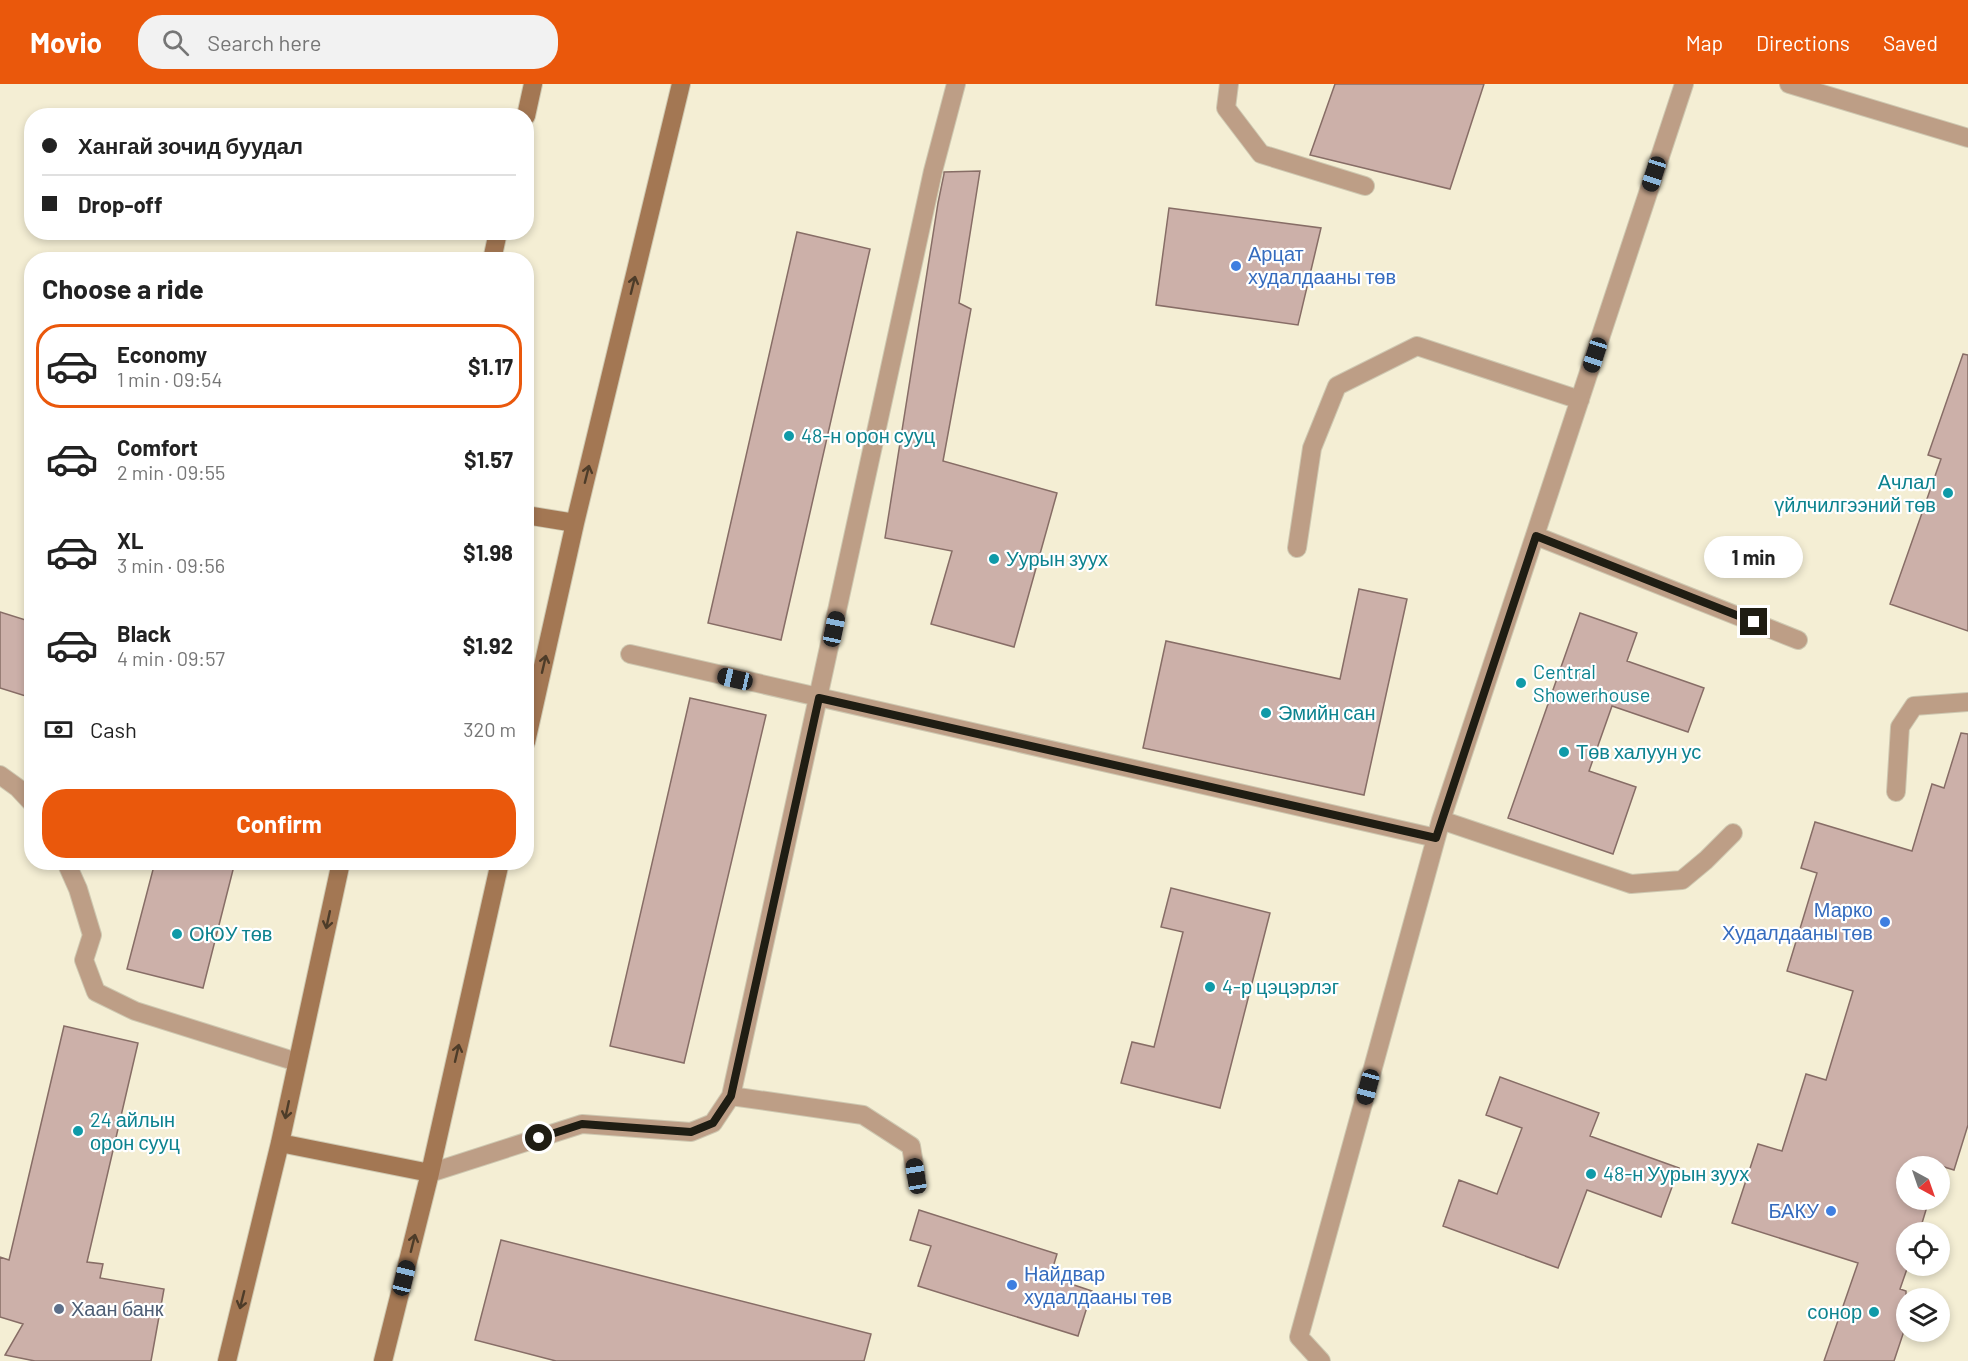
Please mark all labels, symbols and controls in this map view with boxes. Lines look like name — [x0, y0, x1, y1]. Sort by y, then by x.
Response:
search box — [138, 15, 558, 69]
text: Movio — [30, 25, 102, 59]
icon: search — [159, 26, 192, 59]
text: Search here — [207, 29, 322, 55]
text: Map — [1686, 30, 1723, 55]
text: Directions — [1756, 30, 1850, 55]
text: Saved — [1883, 30, 1938, 55]
text: Хангай зочид буудал — [78, 132, 303, 158]
car — [1640, 154, 1668, 194]
text: Drop-off — [78, 191, 162, 217]
place label: Арцат худалдааны төв — [1248, 241, 1396, 288]
marker: Арцат худалдааны төв — [1229, 259, 1243, 273]
text: Choose a ride — [42, 272, 204, 304]
one-way arrow — [628, 276, 639, 295]
car — [1581, 335, 1609, 375]
icon: car — [45, 339, 99, 393]
text: Economy — [117, 341, 207, 367]
text: $1.17 — [468, 353, 513, 379]
text: 1 min · 09:54 — [117, 367, 222, 391]
place label: 48-н орон сууц — [801, 423, 935, 447]
marker: 48-н орон сууц — [782, 429, 796, 443]
icon: car — [45, 432, 99, 486]
text: Comfort — [117, 434, 198, 460]
text: $1.57 — [464, 446, 513, 472]
text: 2 min · 09:55 — [117, 460, 225, 484]
one-way arrow — [582, 465, 594, 484]
place label: Ачлал үйлчилгээний төв — [1774, 469, 1936, 516]
marker: Ачлал үйлчилгээний төв — [1941, 486, 1955, 500]
icon: car — [45, 525, 99, 579]
text: XL — [117, 527, 143, 553]
callout: 1 min — [1704, 535, 1804, 577]
text: $1.98 — [463, 539, 513, 565]
text: 1 min — [1732, 545, 1775, 569]
place label: Уурын зуух — [1006, 546, 1108, 570]
marker: Уурын зуух — [987, 552, 1001, 566]
text: 3 min · 09:56 — [117, 553, 225, 577]
route end — [1740, 608, 1767, 635]
car — [821, 610, 847, 648]
icon: car — [45, 618, 99, 672]
text: Black — [117, 620, 171, 646]
text: $1.92 — [463, 632, 513, 658]
text: 4 min · 09:57 — [117, 646, 225, 670]
one-way arrow — [539, 655, 550, 675]
place label: Central Showerhouse — [1533, 659, 1650, 706]
car — [715, 666, 755, 692]
marker: Central Showerhouse — [1514, 676, 1528, 690]
place label: Эмийн сан — [1278, 700, 1375, 724]
marker: Эмийн сан — [1259, 706, 1273, 720]
icon: cash — [42, 713, 75, 746]
text: Cash — [90, 716, 137, 742]
text: 320 m — [463, 717, 516, 741]
place label: Төв халуун ус — [1576, 739, 1701, 763]
marker: Төв халуун ус — [1557, 745, 1571, 759]
button: Confirm — [42, 789, 516, 858]
place label: Марко Худалдааны төв — [1722, 897, 1873, 944]
one-way arrow — [322, 910, 334, 929]
marker: Марко Худалдааны төв — [1878, 915, 1892, 929]
place label: ОЮУ төв — [189, 921, 272, 945]
marker: ОЮУ төв — [170, 927, 184, 941]
place label: 4-р цэцэрлэг — [1222, 974, 1339, 998]
marker: 4-р цэцэрлэг — [1203, 980, 1217, 994]
one-way arrow — [452, 1044, 463, 1063]
car — [1355, 1067, 1381, 1107]
one-way arrow — [281, 1100, 292, 1119]
place label: 24 айлын орон сууц — [90, 1107, 180, 1154]
marker: 24 айлын орон сууц — [71, 1124, 85, 1138]
route start — [525, 1124, 552, 1151]
north arrow — [1896, 1156, 1950, 1210]
map controls — [1896, 1156, 1950, 1342]
car — [904, 1157, 928, 1195]
place label: 48-н Уурын зуух — [1603, 1161, 1749, 1185]
marker: 48-н Уурын зуух — [1584, 1167, 1598, 1181]
place label: БАКУ — [1768, 1198, 1819, 1222]
marker: БАКУ — [1824, 1204, 1838, 1218]
button: locate — [1896, 1222, 1950, 1276]
one-way arrow — [407, 1234, 419, 1253]
car — [391, 1258, 417, 1298]
place label: Найдвар худалдааны төв — [1024, 1261, 1172, 1308]
marker: Найдвар худалдааны төв — [1005, 1278, 1019, 1292]
button: layers — [1896, 1288, 1950, 1342]
one-way arrow — [235, 1290, 247, 1309]
place label: Хаан банк — [71, 1296, 164, 1320]
place label: сонор — [1807, 1299, 1862, 1323]
marker: Хаан банк — [52, 1302, 66, 1316]
marker: сонор — [1867, 1305, 1881, 1319]

